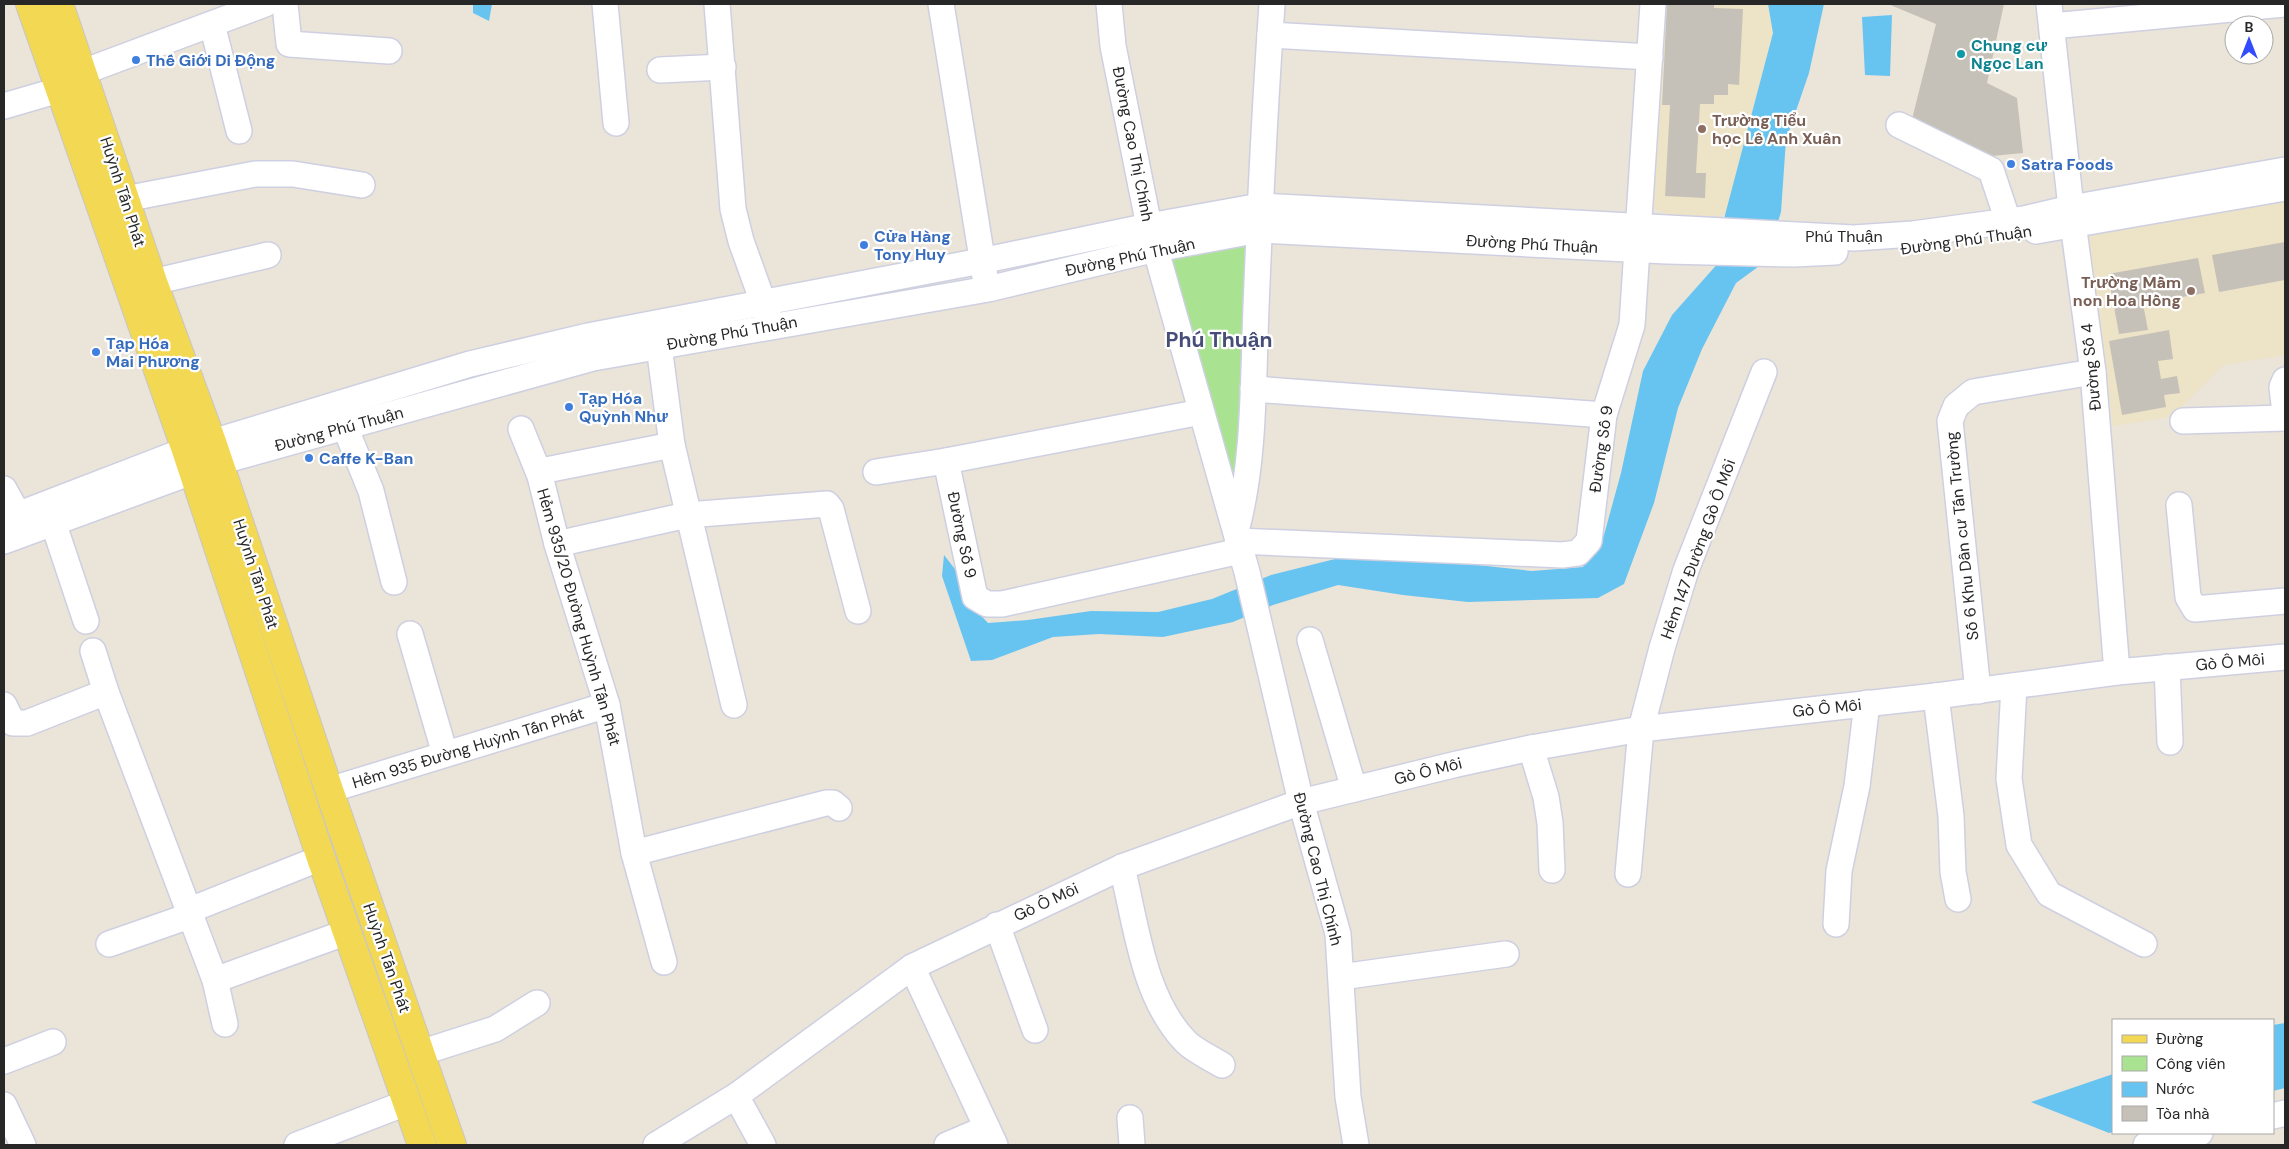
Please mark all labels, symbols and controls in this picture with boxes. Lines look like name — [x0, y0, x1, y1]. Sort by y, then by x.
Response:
north arrow — [2224, 15, 2274, 65]
text: B — [2245, 18, 2254, 36]
place label: Chung cư Ngọc Lan — [1971, 35, 2047, 74]
marker: Chung cư Ngọc Lan — [1955, 48, 1967, 60]
place label: Thế Giới Di Động — [146, 50, 275, 71]
marker: Thế Giới Di Động — [130, 54, 142, 66]
street label: Đường Cao Thị Chính — [1108, 65, 1158, 223]
place label: Trường Tiểu học Lê Anh Xuân — [1712, 110, 1841, 149]
marker: Trường Tiểu học Lê Anh Xuân — [1696, 123, 1708, 135]
street label: Huỳnh Tấn Phát — [95, 134, 151, 250]
place label: Satra Foods — [2021, 154, 2114, 175]
marker: Satra Foods — [2005, 158, 2017, 170]
street label: Đường Phú Thuận — [1899, 220, 2033, 260]
place label: Cửa Hàng Tony Huy — [874, 226, 951, 265]
street label: Phú Thuận — [1805, 226, 1883, 247]
street label: Đường Phú Thuận — [1465, 230, 1599, 258]
street label: Đường Phú Thuận — [1063, 233, 1197, 281]
marker: Cửa Hàng Tony Huy — [858, 239, 870, 251]
place label: Trường Mầm non Hoa Hồng — [2073, 272, 2181, 311]
marker: Trường Mầm non Hoa Hồng — [2185, 285, 2197, 297]
street label: Đường Phú Thuận — [665, 311, 799, 355]
street label: Đường Số 4 — [2076, 322, 2106, 412]
district label: Phú Thuận — [1166, 326, 1272, 354]
place label: Tạp Hóa Mai Phương — [106, 333, 200, 372]
marker: Tạp Hóa Mai Phương — [90, 346, 102, 358]
place label: Tạp Hóa Quỳnh Như — [579, 388, 668, 427]
marker: Tạp Hóa Quỳnh Như — [563, 401, 575, 413]
street label: Đường Phú Thuận — [272, 402, 406, 456]
street label: Đường Số 9 — [1584, 404, 1618, 494]
street label: Số 6 Khu Dân cư Tấn Trường — [1941, 431, 1983, 641]
place label: Caffe K-Ban — [319, 448, 413, 469]
marker: Caffe K-Ban — [303, 452, 315, 464]
street label: Hẻm 147 Đường Gò Ô Môi — [1656, 456, 1740, 642]
street label: Hẻm 935/20 Đường Huỳnh Tấn Phát — [532, 486, 626, 748]
street label: Đường Số 9 — [943, 490, 981, 580]
street label: Huỳnh Tấn Phát — [228, 516, 284, 632]
street label: Gò Ô Môi — [2195, 649, 2265, 675]
street label: Gò Ô Môi — [1791, 694, 1863, 722]
street label: Hẻm 935 Đường Huỳnh Tấn Phát — [350, 703, 586, 793]
street label: Gò Ô Môi — [1392, 752, 1464, 790]
street label: Đường Cao Thị Chính — [1289, 790, 1347, 948]
street label: Gò Ô Môi — [1010, 878, 1082, 926]
street label: Huỳnh Tấn Phát — [358, 900, 416, 1016]
legend — [2112, 1019, 2274, 1134]
text: Đường — [2156, 1029, 2204, 1049]
text: Công viên — [2156, 1054, 2225, 1074]
text: Nước — [2156, 1079, 2195, 1099]
text: Tòa nhà — [2156, 1104, 2210, 1124]

